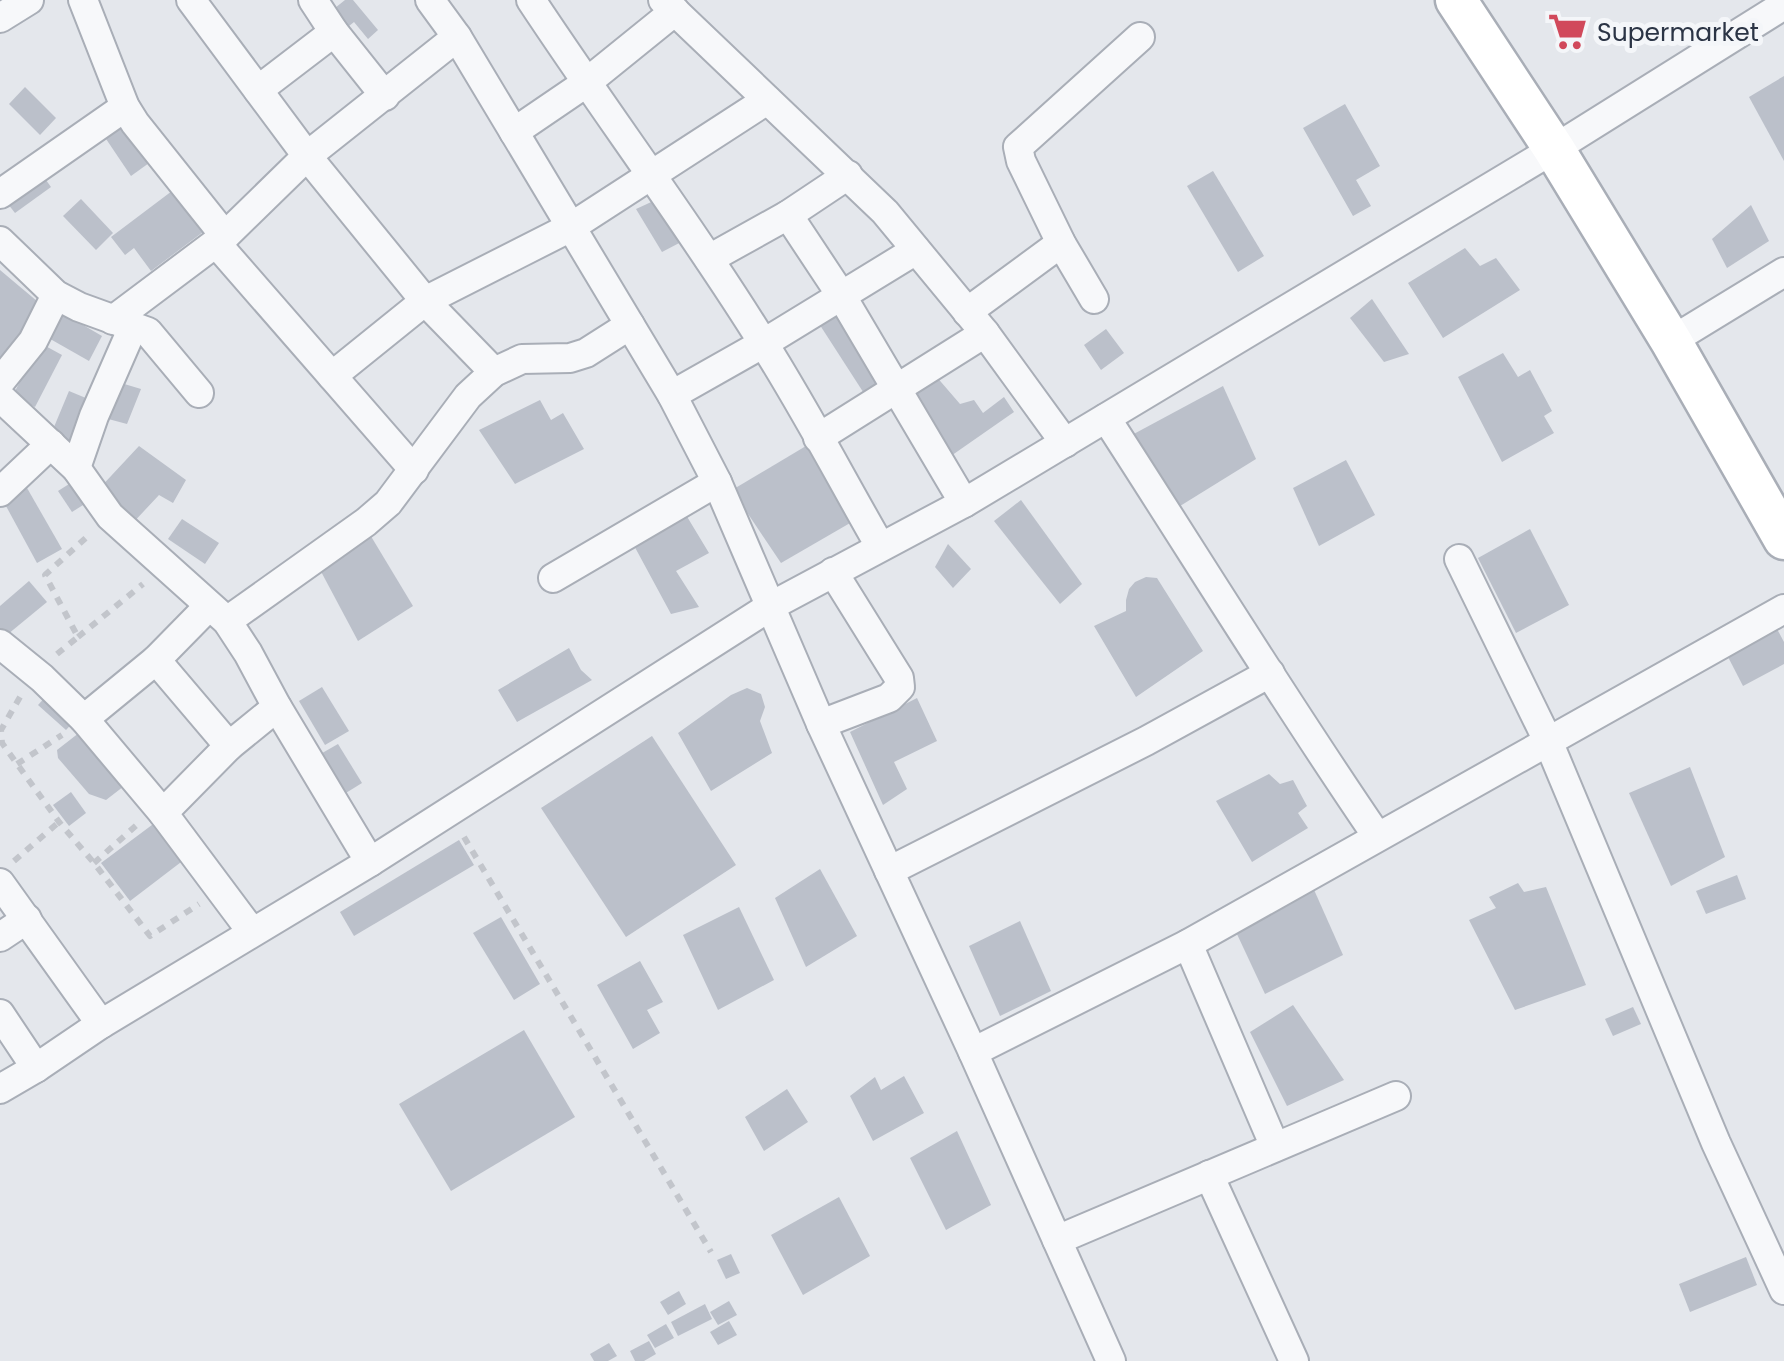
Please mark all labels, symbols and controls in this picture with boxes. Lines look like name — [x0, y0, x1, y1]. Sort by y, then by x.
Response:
supermarket icon: Supermarket — [1546, 11, 1588, 53]
place label: Supermarket — [1597, 15, 1759, 50]

